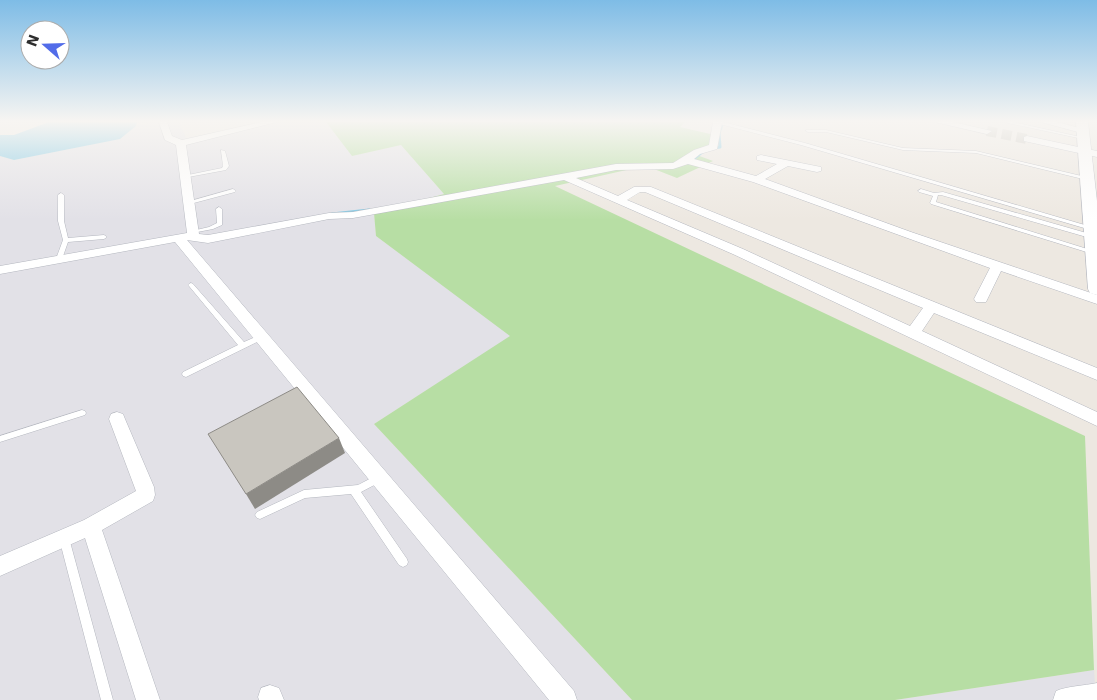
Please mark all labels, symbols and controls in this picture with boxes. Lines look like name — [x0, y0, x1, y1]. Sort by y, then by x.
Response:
north arrow — [20, 20, 70, 70]
text: N — [23, 32, 42, 49]

